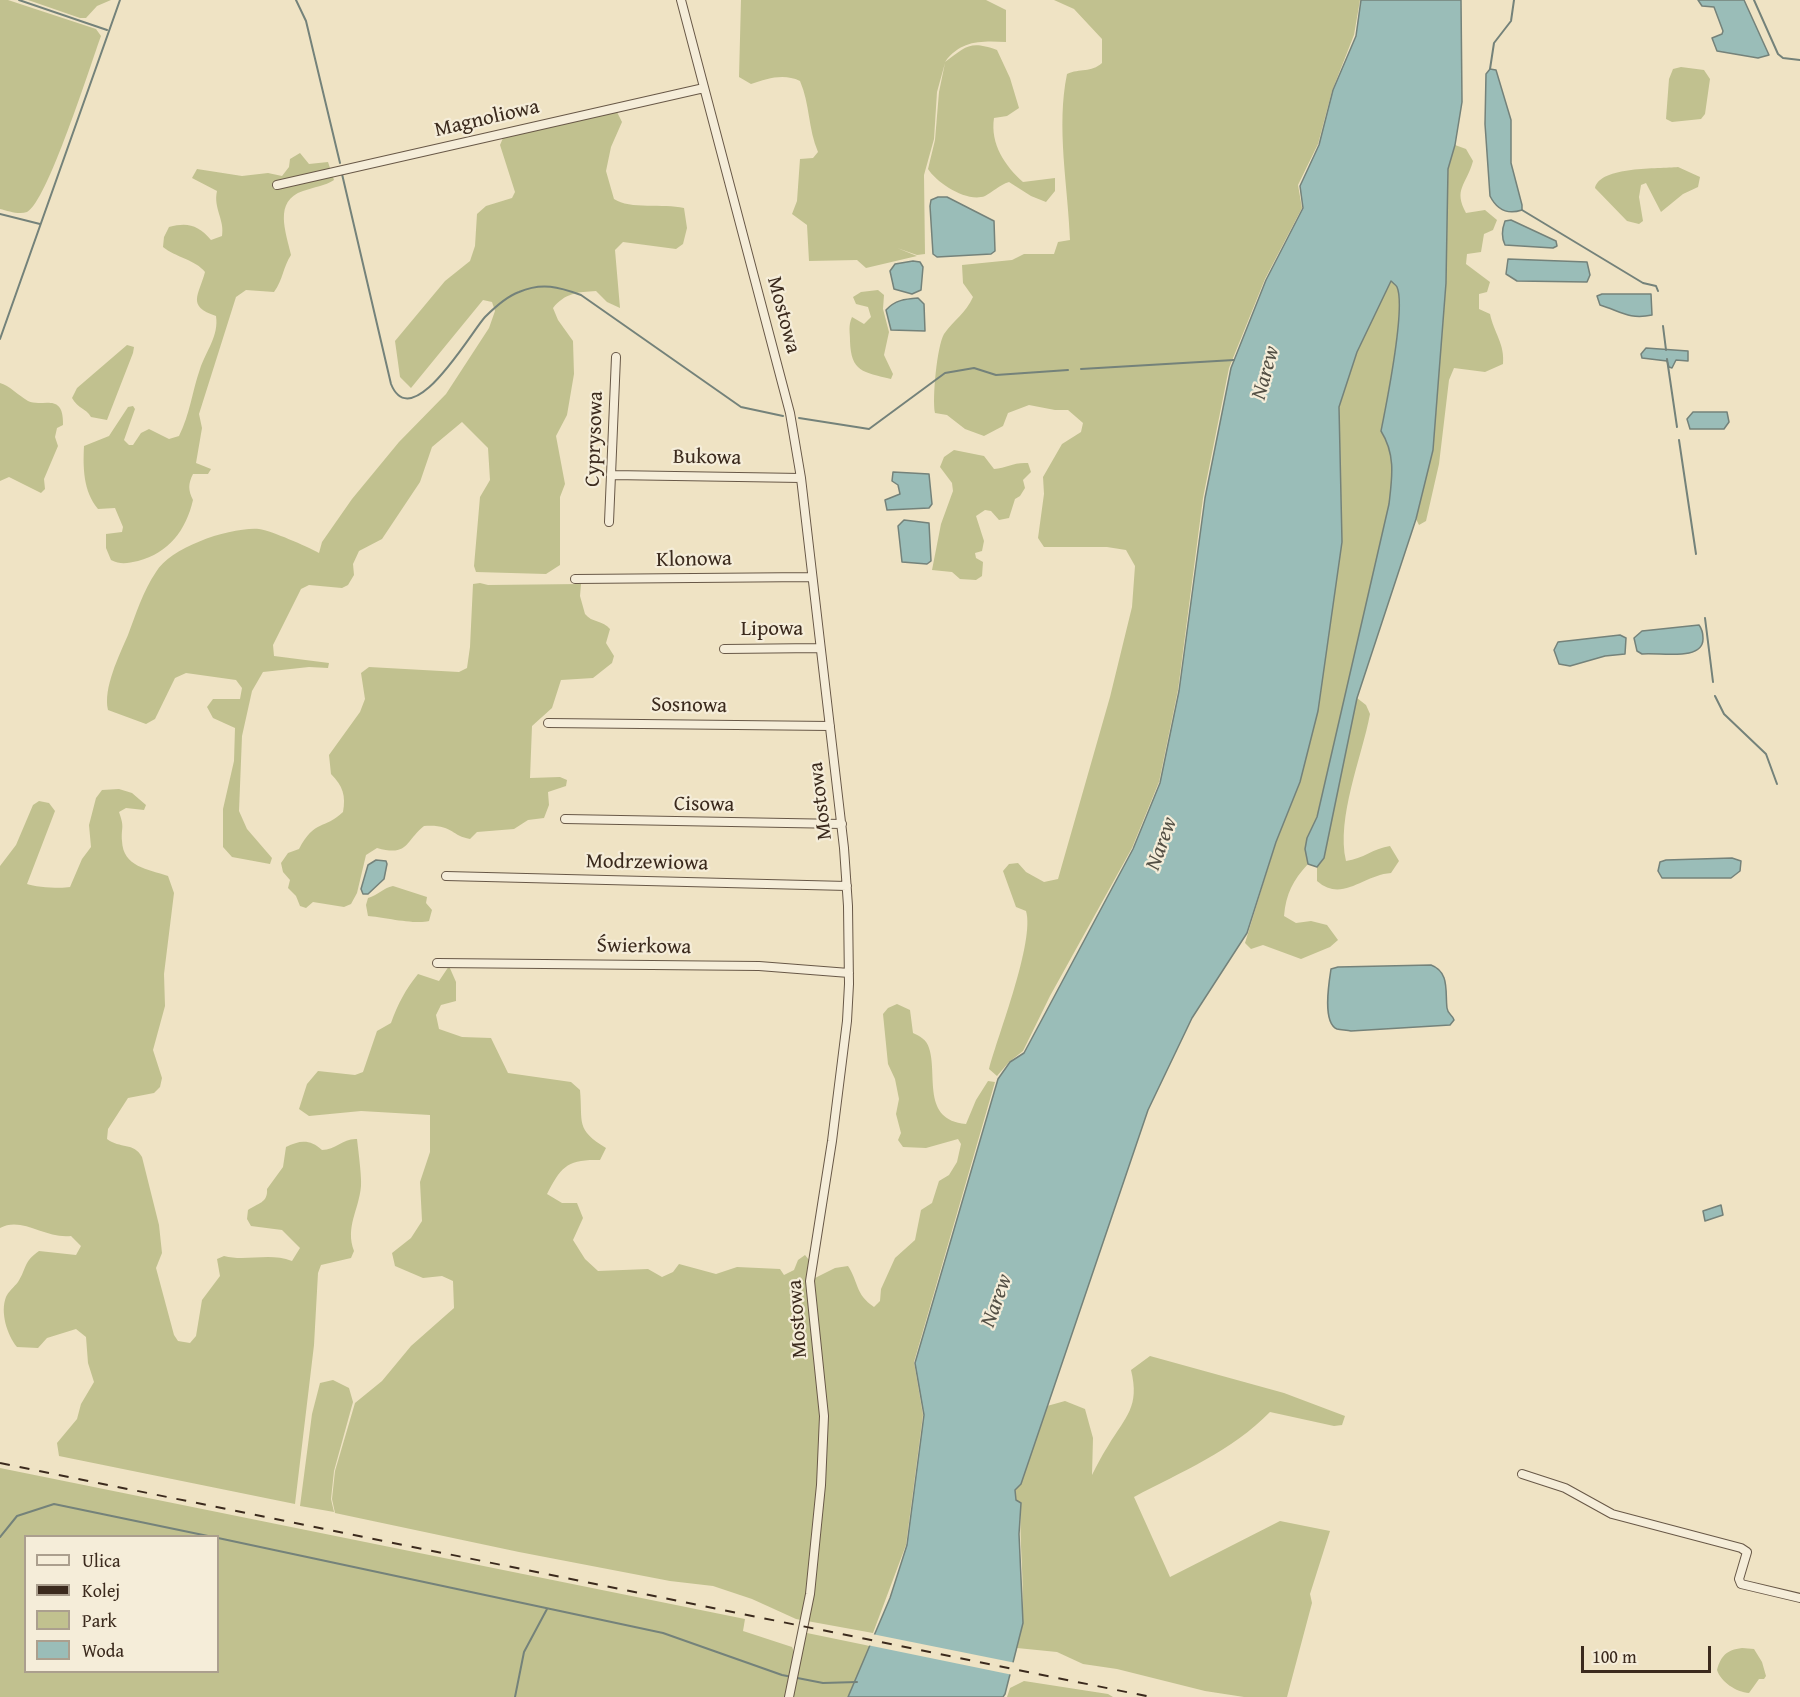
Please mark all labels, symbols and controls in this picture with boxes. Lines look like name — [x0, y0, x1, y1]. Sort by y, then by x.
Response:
street label: Magnoliowa — [432, 95, 542, 143]
street label: Mostowa — [761, 274, 805, 356]
water label: Narew — [1246, 343, 1286, 403]
street label: Cyprysowa — [581, 391, 609, 487]
street label: Bukowa — [673, 445, 741, 471]
street label: Klonowa — [656, 547, 732, 573]
street label: Lipowa — [741, 617, 803, 643]
street label: Sosnowa — [651, 693, 727, 719]
street label: Mostowa — [804, 760, 838, 842]
street label: Cisowa — [674, 792, 734, 818]
water label: Narew — [1140, 814, 1184, 874]
street label: Modrzewiowa — [586, 849, 708, 877]
street label: Świerkowa — [596, 934, 692, 960]
water label: Narew — [975, 1271, 1019, 1331]
street label: Mostowa — [783, 1279, 813, 1359]
legend — [24, 1535, 219, 1673]
text: Ulica — [82, 1547, 120, 1574]
text: Kolej — [82, 1577, 120, 1604]
text: Park — [82, 1607, 117, 1634]
scale bar — [1584, 1634, 1714, 1672]
text: Woda — [82, 1637, 124, 1664]
text: 100 m — [1592, 1643, 1637, 1670]

